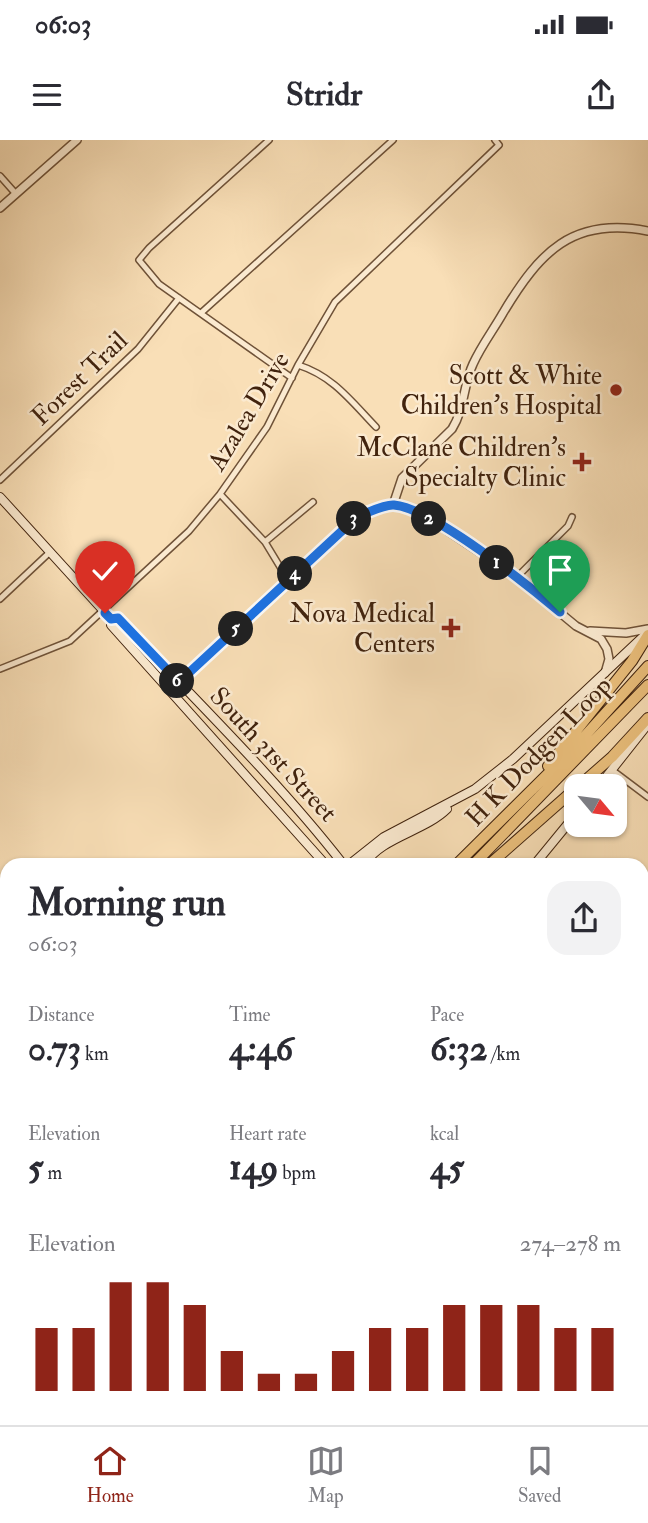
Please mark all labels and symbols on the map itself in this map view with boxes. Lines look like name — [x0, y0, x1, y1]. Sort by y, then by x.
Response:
street label: Forest Trail — [25, 325, 135, 433]
street label: Azalea Drive — [200, 346, 297, 478]
place label: Scott & White Children's Hospital — [401, 360, 602, 423]
marker: Scott & White Children's Hospital — [608, 382, 624, 398]
place label: McClane Children's Specialty Clinic — [357, 432, 566, 495]
marker: McClane Children's Specialty Clinic — [572, 452, 592, 472]
pin: 3 — [336, 502, 372, 536]
pin: 2 — [412, 502, 446, 536]
pin — [530, 540, 590, 612]
pin — [75, 541, 135, 613]
pin: 1 — [480, 546, 514, 580]
pin: 4 — [278, 556, 312, 592]
place label: Nova Medical Centers — [290, 598, 435, 660]
pin: 5 — [218, 612, 254, 646]
marker: Nova Medical Centers — [441, 618, 461, 638]
pin: 6 — [160, 664, 194, 698]
street label: H K Dodgen Loop — [459, 670, 619, 834]
street label: South 31st Street — [203, 681, 344, 829]
north arrow — [564, 774, 626, 836]

